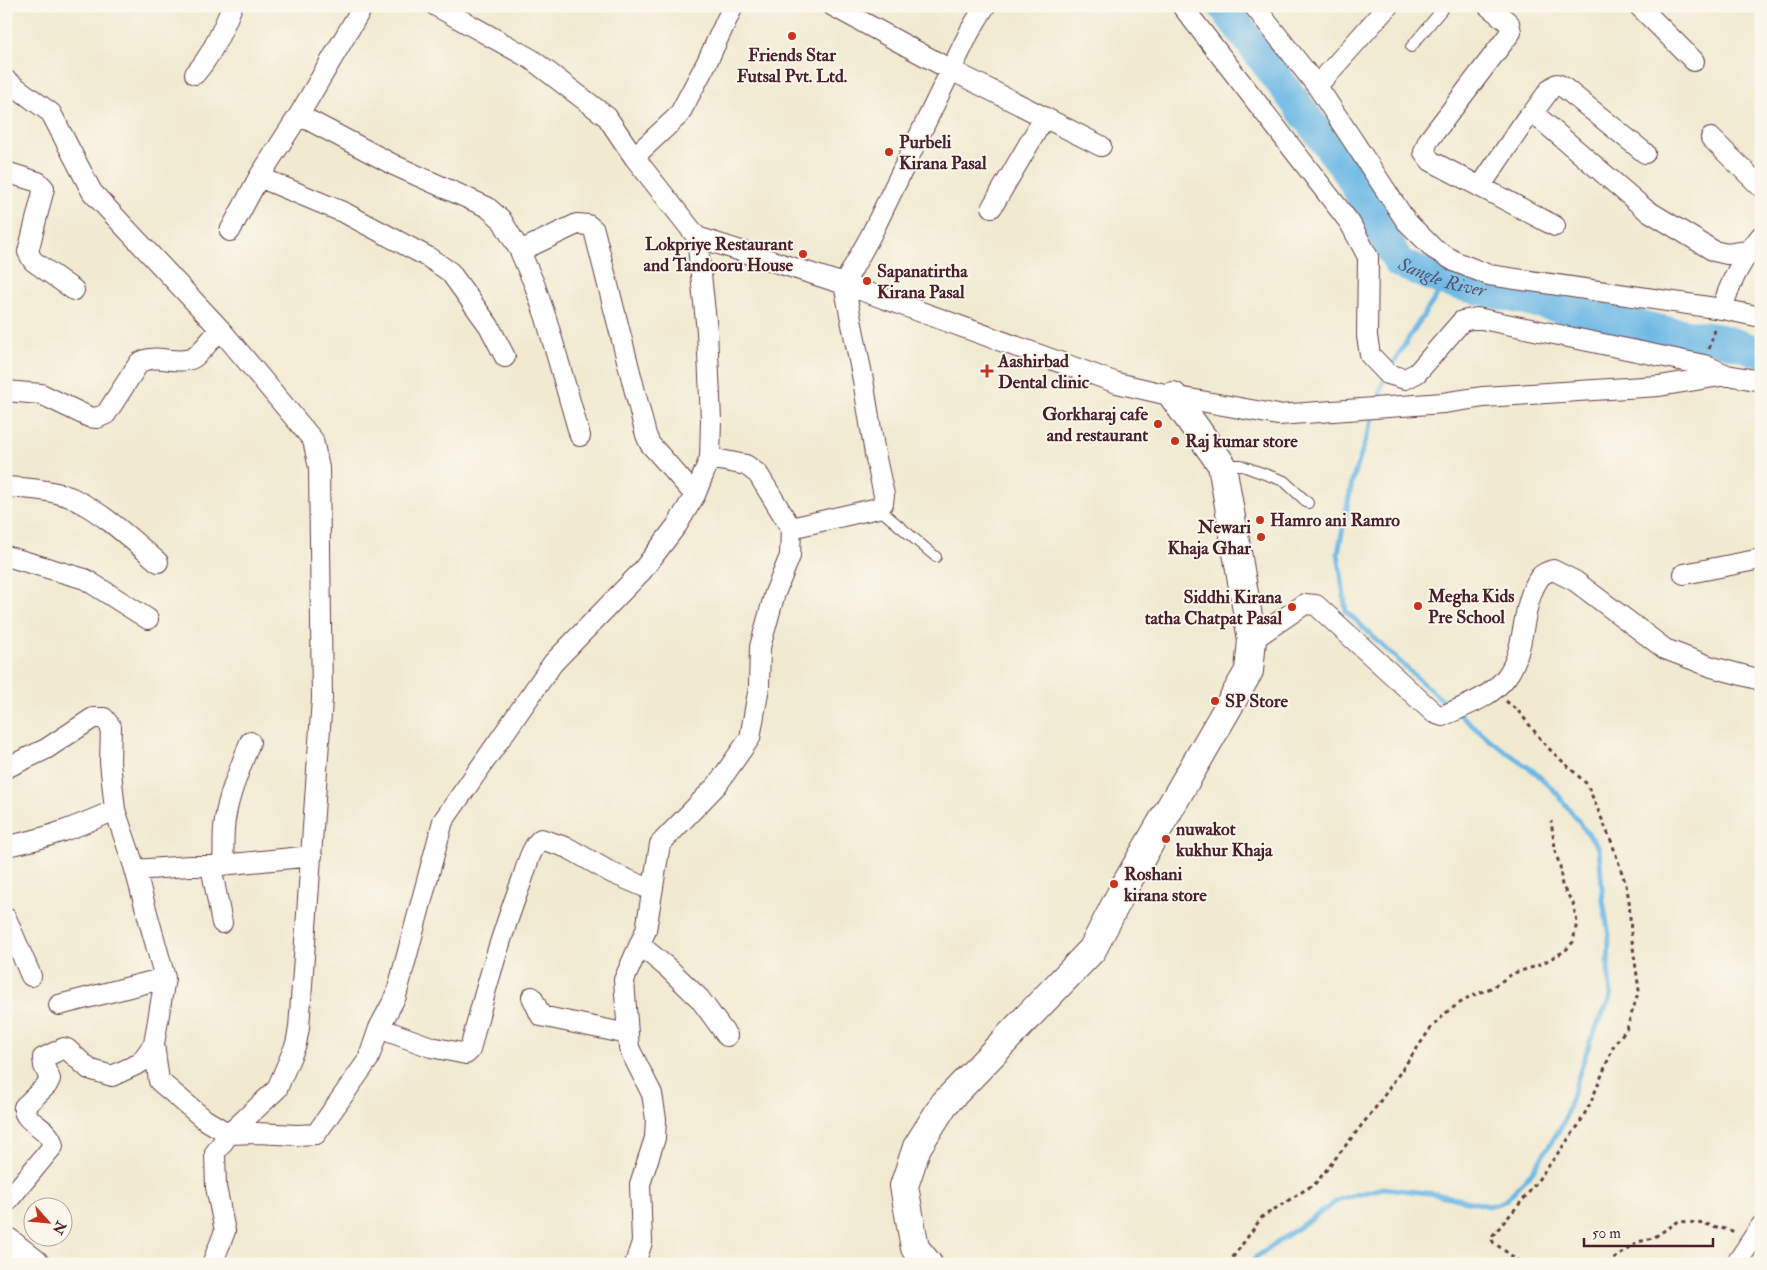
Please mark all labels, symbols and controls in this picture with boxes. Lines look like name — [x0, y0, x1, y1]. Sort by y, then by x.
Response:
marker: Friends Star Futsal Pvt. Ltd. — [786, 30, 798, 42]
place label: Friends Star Futsal Pvt. Ltd. — [737, 44, 848, 88]
place label: Purbeli Kirana Pasal — [899, 131, 987, 175]
marker: Purbeli Kirana Pasal — [883, 146, 895, 158]
place label: Lokpriye Restaurant and Tandooru House — [644, 233, 793, 277]
marker: Lokpriye Restaurant and Tandooru House — [797, 248, 809, 260]
water label: Sangle River — [1394, 252, 1489, 303]
place label: Sapanatirtha Kirana Pasal — [877, 260, 968, 304]
marker: Sapanatirtha Kirana Pasal — [861, 275, 873, 287]
place label: Aashirbad Dental clinic — [997, 350, 1090, 394]
marker: Aashirbad Dental clinic — [980, 364, 994, 378]
place label: Gorkharaj cafe and restaurant — [1042, 403, 1148, 447]
marker: Gorkharaj cafe and restaurant — [1152, 418, 1164, 430]
place label: Raj kumar store — [1185, 430, 1298, 453]
marker: Raj kumar store — [1169, 435, 1181, 447]
place label: Hamro ani Ramro — [1270, 509, 1400, 532]
marker: Hamro ani Ramro — [1254, 514, 1266, 526]
place label: Newari Khaja Ghar — [1168, 516, 1251, 560]
marker: Newari Khaja Ghar — [1255, 531, 1267, 543]
place label: Megha Kids Pre School — [1427, 585, 1514, 629]
place label: Siddhi Kirana tatha Chatpat Pasal — [1145, 586, 1283, 630]
marker: Megha Kids Pre School — [1412, 600, 1424, 612]
marker: Siddhi Kirana tatha Chatpat Pasal — [1286, 601, 1298, 613]
place label: SP Store — [1225, 690, 1288, 713]
marker: SP Store — [1209, 695, 1221, 707]
place label: nuwakot kukhur Khaja — [1175, 818, 1273, 862]
marker: nuwakot kukhur Khaja — [1160, 833, 1172, 845]
place label: Roshani kirana store — [1123, 863, 1207, 907]
marker: Roshani kirana store — [1108, 878, 1120, 890]
north arrow — [22, 1198, 72, 1248]
scale bar — [1584, 1215, 1713, 1247]
text: N — [49, 1217, 70, 1238]
text: 50 m — [1592, 1224, 1621, 1243]

